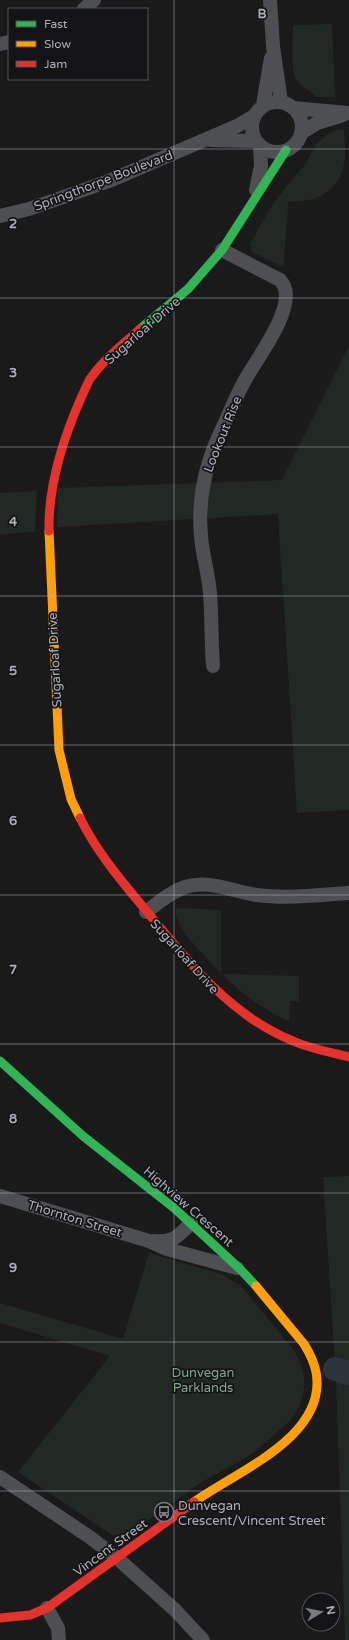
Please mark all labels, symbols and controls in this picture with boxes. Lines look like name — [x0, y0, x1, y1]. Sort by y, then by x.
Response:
text: B — [257, 6, 267, 22]
legend — [8, 8, 148, 80]
text: Fast — [44, 17, 68, 31]
text: Slow — [44, 37, 71, 51]
text: Jam — [44, 57, 67, 71]
street label: Springthorpe Boulevard — [32, 147, 175, 215]
text: 2 — [9, 216, 17, 232]
street label: Sugarloaf Drive — [102, 294, 184, 368]
text: 3 — [9, 365, 17, 381]
street label: Lookout Rise — [200, 394, 245, 475]
text: 4 — [9, 514, 18, 530]
street label: Sugarloaf Drive — [45, 612, 65, 708]
text: 5 — [9, 663, 17, 679]
text: 6 — [9, 813, 17, 829]
street label: Sugarloaf Drive — [147, 916, 222, 997]
text: 7 — [9, 962, 17, 978]
text: 8 — [9, 1111, 17, 1127]
street label: Highview Crescent — [140, 1163, 237, 1250]
street label: Thornton Street — [26, 1197, 124, 1241]
text: 9 — [9, 1260, 17, 1276]
park label: Dunvegan Parklands — [172, 1365, 234, 1396]
place label: Dunvegan Crescent/Vincent Street — [178, 1498, 326, 1529]
bus stop icon: Dunvegan Crescent/Vincent Street — [153, 1501, 175, 1523]
street label: Vincent Street — [70, 1516, 151, 1580]
north arrow — [301, 1592, 341, 1632]
text: N — [323, 1605, 338, 1616]

